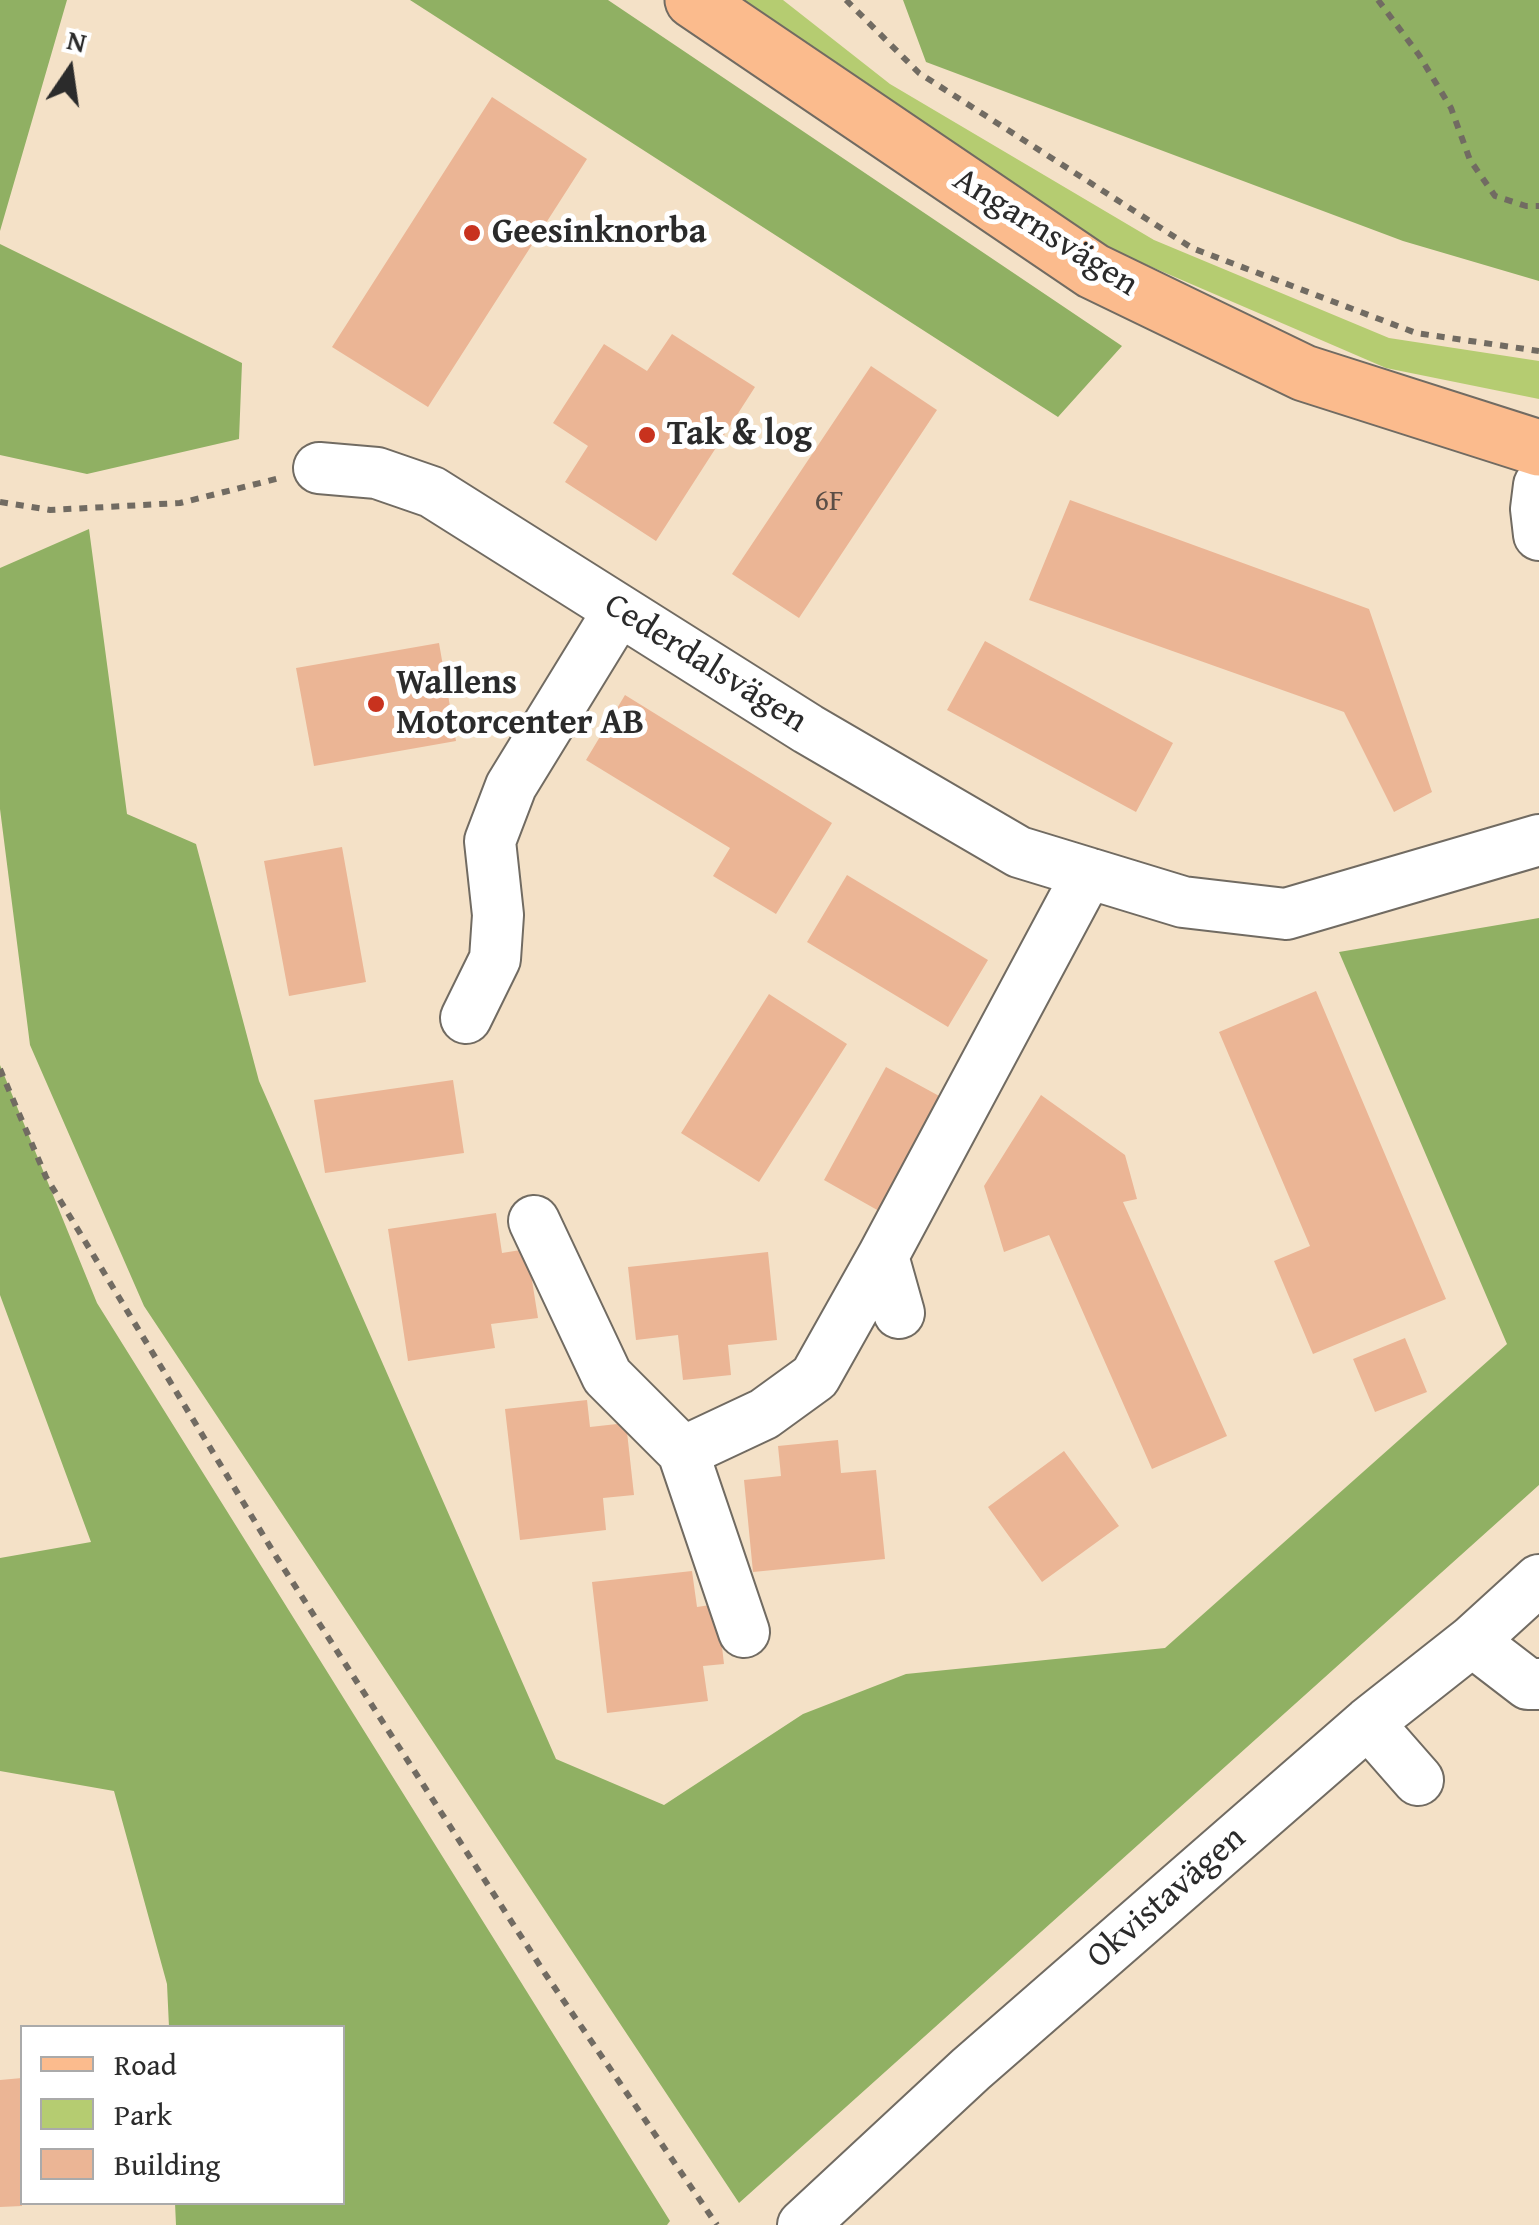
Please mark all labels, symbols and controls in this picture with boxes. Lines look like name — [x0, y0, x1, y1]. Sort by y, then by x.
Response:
text: N — [63, 18, 91, 62]
north arrow — [20, 20, 120, 120]
street label: Angarnsvägen — [945, 159, 1145, 307]
place label: Geesinknorba — [492, 212, 707, 254]
marker: Geesinknorba — [461, 222, 483, 244]
place label: Tak & log — [667, 414, 812, 456]
marker: Tak & log — [636, 424, 658, 446]
house number: 6F — [814, 484, 844, 520]
street label: Cederdalsvägen — [596, 585, 814, 743]
place label: Wallens Motorcenter AB — [396, 663, 644, 745]
marker: Wallens Motorcenter AB — [365, 693, 387, 715]
street label: Okvistavägen — [1079, 1818, 1255, 1978]
legend — [20, 2025, 345, 2205]
text: Road — [114, 2042, 177, 2086]
text: Park — [114, 2092, 172, 2136]
text: Building — [114, 2142, 220, 2186]

